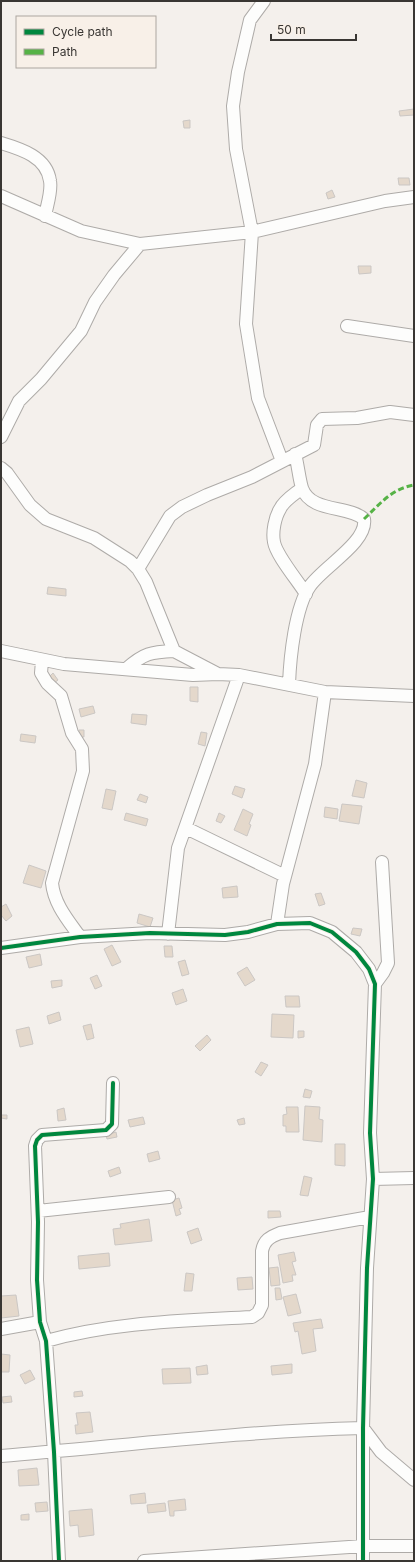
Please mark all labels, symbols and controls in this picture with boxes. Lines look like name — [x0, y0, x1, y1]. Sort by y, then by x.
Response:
legend — [16, 16, 156, 68]
scale bar — [271, 16, 356, 42]
text: 50 m — [277, 22, 306, 37]
text: Cycle path — [52, 24, 113, 39]
text: Path — [52, 44, 77, 59]

